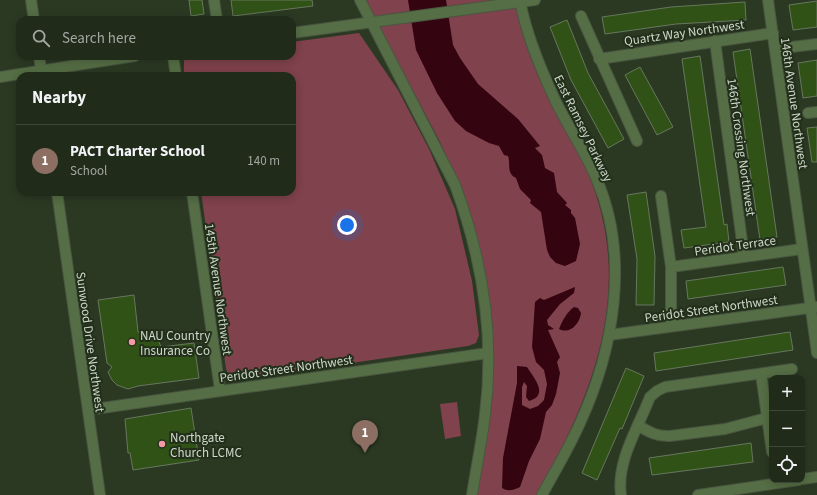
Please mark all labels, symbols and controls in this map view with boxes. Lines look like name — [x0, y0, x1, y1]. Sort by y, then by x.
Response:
search box — [16, 16, 296, 60]
street label: Quartz Way Northwest — [623, 16, 746, 50]
icon: search — [30, 27, 52, 49]
text: Search here — [62, 28, 136, 49]
street label: 146th Avenue Northwest — [776, 36, 812, 171]
street label: East Ramsey Parkway — [549, 72, 617, 185]
street label: 146th Crossing Northwest — [722, 77, 760, 218]
text: Nearby — [32, 86, 86, 110]
text: PACT Charter School — [70, 141, 205, 162]
text: 1 — [42, 152, 48, 170]
text: 140 m — [247, 152, 280, 170]
text: School — [70, 162, 107, 180]
your location — [337, 215, 357, 235]
street label: 145th Avenue Northwest — [200, 222, 236, 357]
street label: Peridot Terrace — [693, 231, 777, 261]
street label: Sunwood Drive Northwest — [71, 271, 109, 414]
street label: Peridot Street Northwest — [643, 291, 779, 327]
place label: NAU Country Insurance Co — [140, 327, 210, 360]
marker: NAU Country Insurance Co — [127, 337, 137, 347]
street label: Peridot Street Northwest — [218, 351, 354, 387]
map controls — [769, 375, 805, 483]
button: + — [769, 375, 805, 411]
button: − — [769, 411, 805, 447]
pin: 1 — [352, 420, 378, 453]
place label: Northgate Church LCMC — [170, 429, 242, 462]
marker: Northgate Church LCMC — [157, 439, 167, 449]
button: locate — [769, 447, 805, 483]

